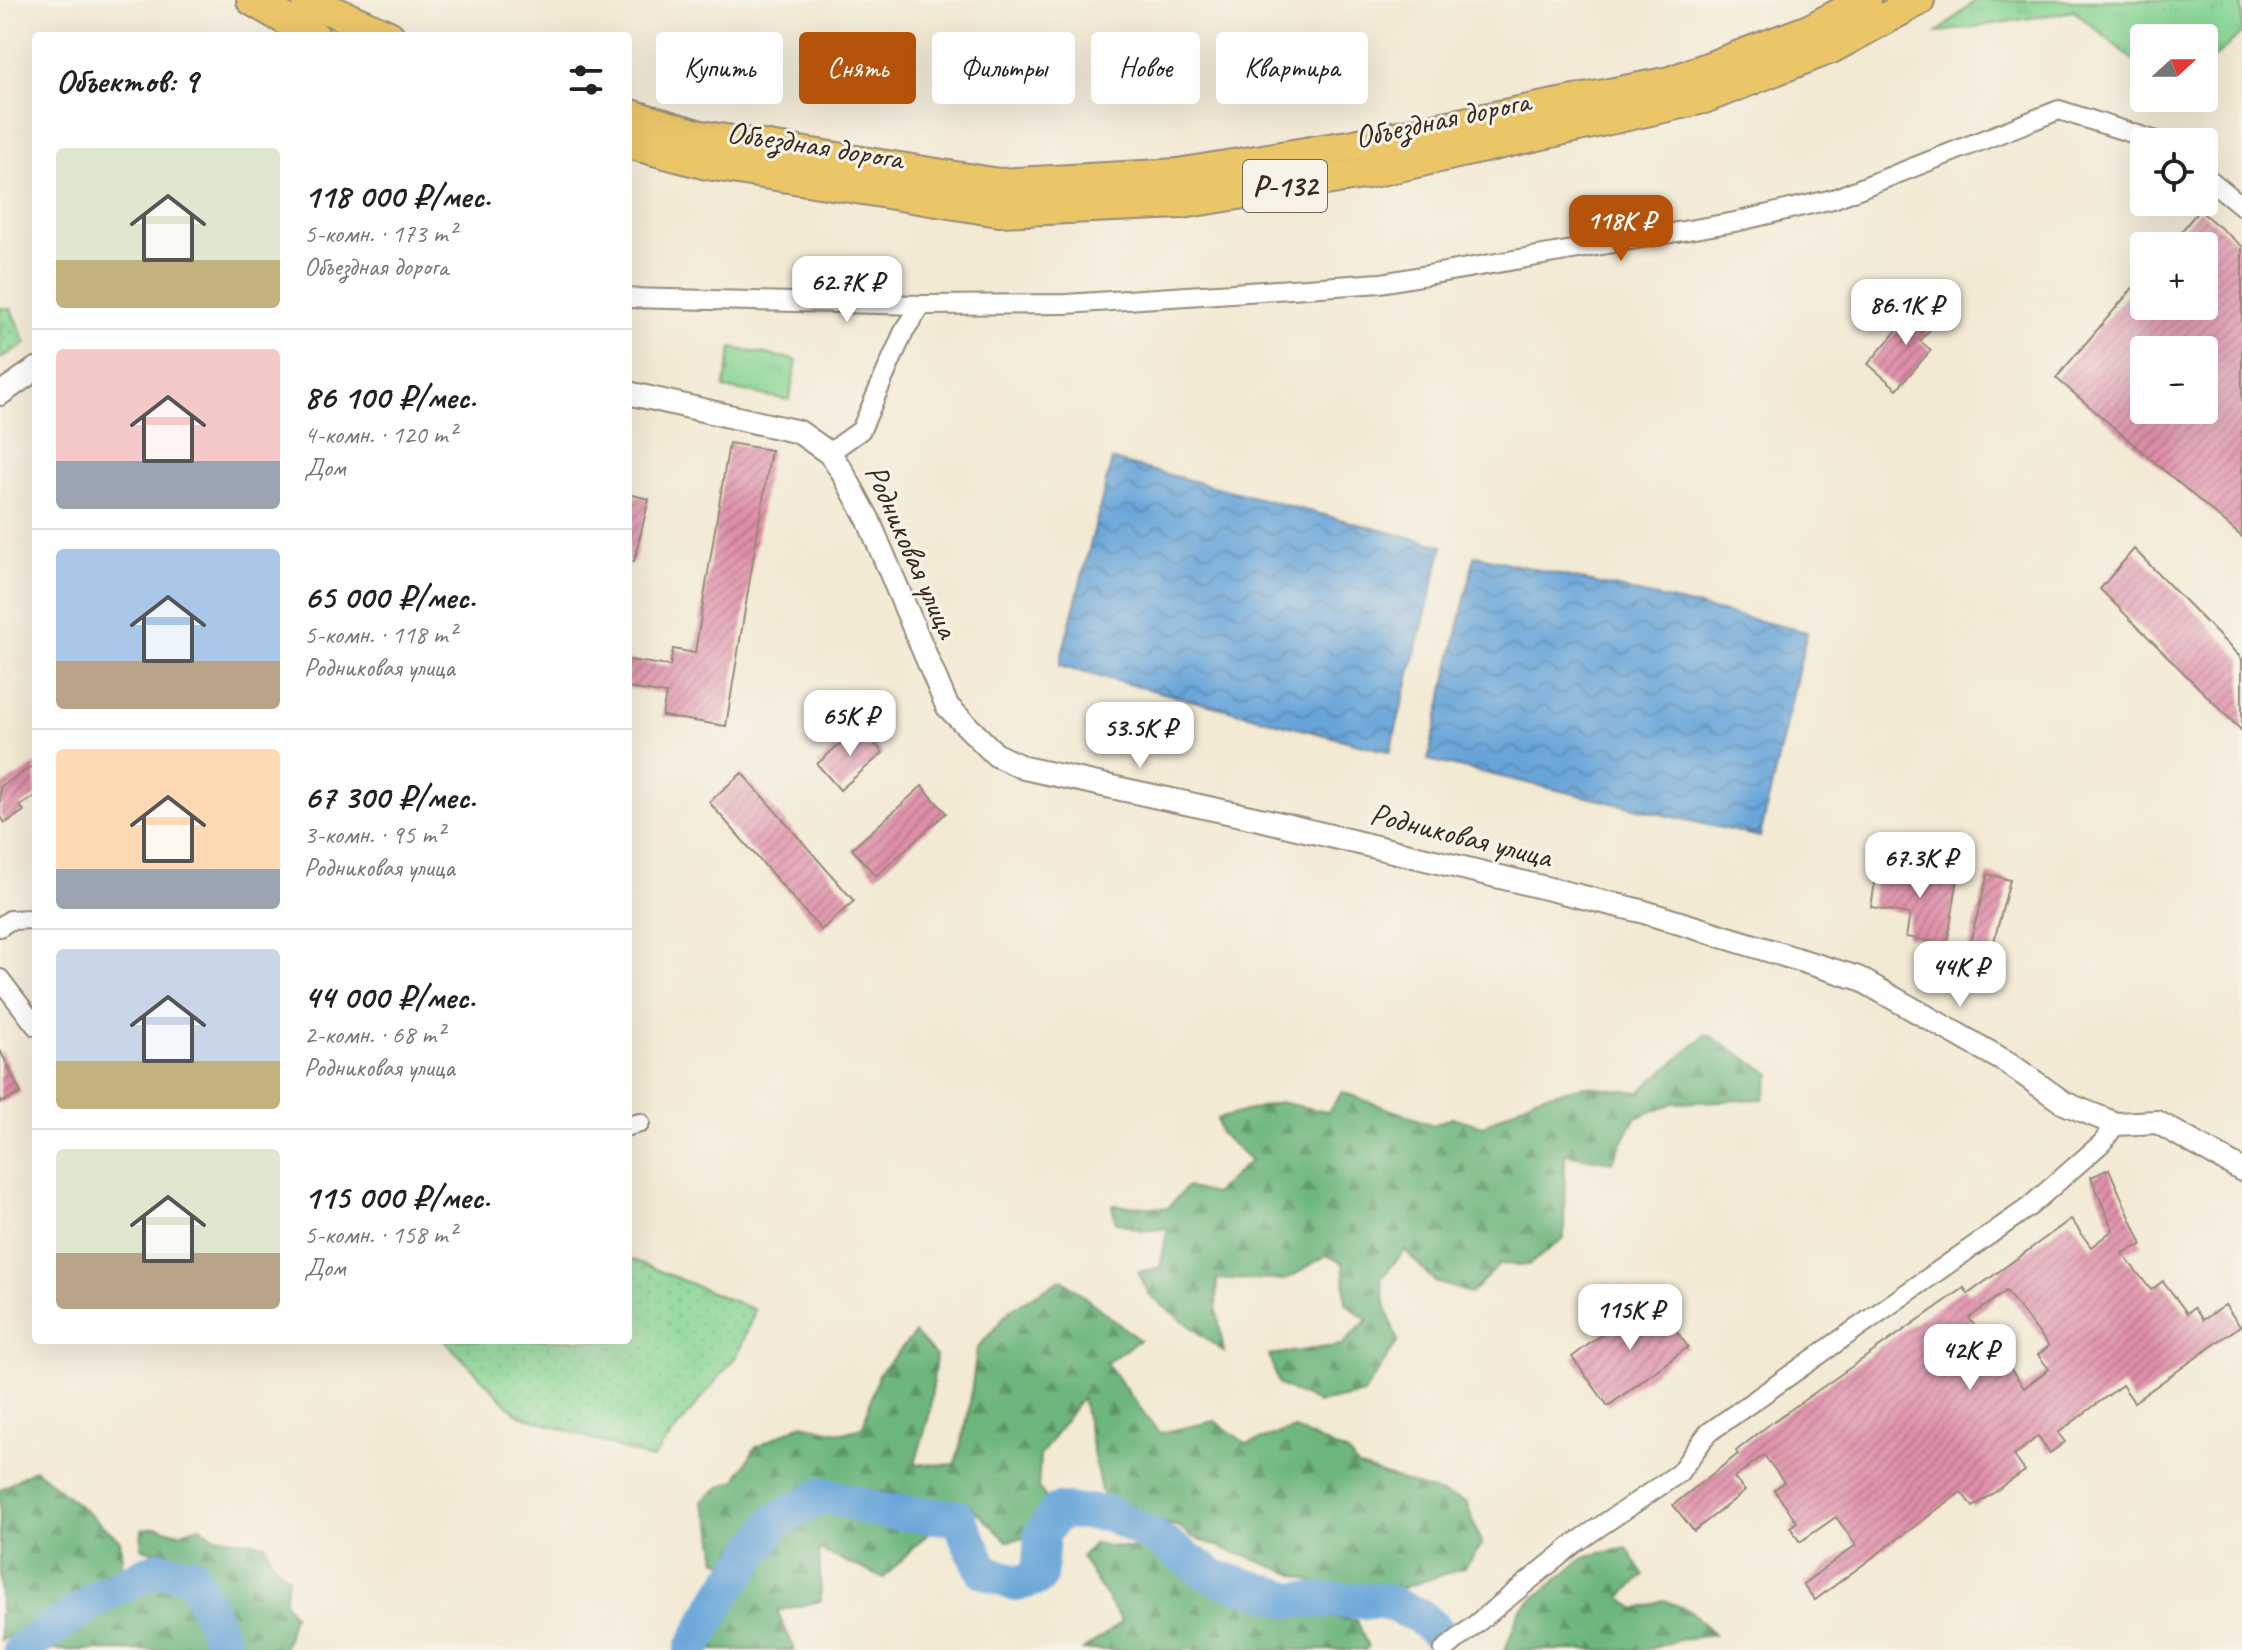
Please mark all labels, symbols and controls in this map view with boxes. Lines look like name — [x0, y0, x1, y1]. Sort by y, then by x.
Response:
north arrow — [2130, 24, 2218, 112]
map controls — [2130, 24, 2218, 424]
chip: Купить — [656, 32, 783, 104]
chip: Снять — [799, 32, 916, 104]
chip: Фильтры — [932, 32, 1075, 104]
chip: Новое — [1091, 32, 1200, 104]
chip: Квартира — [1216, 32, 1368, 104]
icon: filters — [564, 58, 608, 102]
text: Объектов: 9 — [56, 59, 198, 102]
street label: Объездная дорога — [1351, 80, 1536, 158]
street label: Объездная дорога — [724, 111, 909, 180]
button: locate — [2130, 128, 2218, 216]
road number: Р-132 — [1243, 160, 1327, 212]
text: 118 000 ₽/мес. — [304, 174, 491, 217]
icon: home — [120, 180, 216, 276]
pin: 118K ₽ — [1556, 195, 1686, 263]
text: 118K ₽ — [1587, 204, 1655, 237]
text: 5-комн. · 173 m² — [304, 217, 456, 250]
button: + — [2130, 232, 2218, 320]
text: Объездная дорога — [304, 250, 448, 283]
pin: 62.7K ₽ — [773, 256, 921, 324]
text: 62.7K ₽ — [810, 265, 884, 298]
pin: 86.1K ₽ — [1832, 279, 1980, 347]
text: 86.1K ₽ — [1869, 288, 1943, 321]
button: − — [2130, 336, 2218, 424]
text: 86 100 ₽/мес. — [304, 375, 476, 418]
icon: home — [120, 381, 216, 477]
text: 4-комн. · 120 m² — [304, 418, 456, 451]
text: Дом — [304, 451, 346, 484]
street label: Родниковая улица — [856, 458, 969, 646]
text: 65 000 ₽/мес. — [304, 575, 475, 618]
icon: home — [120, 581, 216, 677]
text: 5-комн. · 118 m² — [304, 618, 456, 651]
text: Родниковая улица — [304, 651, 455, 684]
pin: 65K ₽ — [794, 690, 906, 758]
text: 65K ₽ — [822, 699, 878, 732]
pin: 53.5K ₽ — [1066, 702, 1214, 770]
text: 53.5K ₽ — [1104, 711, 1176, 744]
text: 67 300 ₽/мес. — [304, 775, 476, 818]
icon: home — [120, 781, 216, 877]
street label: Родниковая улица — [1366, 793, 1558, 878]
text: 3-комн. · 95 m² — [304, 818, 444, 851]
pin: 67.3K ₽ — [1846, 832, 1994, 900]
text: 67.3K ₽ — [1883, 841, 1957, 874]
text: Родниковая улица — [304, 851, 455, 884]
pin: 44K ₽ — [1904, 941, 2016, 1009]
text: 44K ₽ — [1932, 950, 1988, 983]
text: 44 000 ₽/мес. — [304, 975, 475, 1018]
icon: home — [120, 981, 216, 1077]
text: 2-комн. · 68 m² — [304, 1018, 444, 1051]
text: Родниковая улица — [304, 1051, 455, 1084]
text: 115 000 ₽/мес. — [304, 1175, 490, 1218]
icon: home — [120, 1181, 216, 1277]
text: 5-комн. · 158 m² — [304, 1218, 456, 1251]
text: Дом — [304, 1251, 346, 1284]
pin: 115K ₽ — [1565, 1284, 1695, 1352]
text: 115K ₽ — [1596, 1293, 1664, 1326]
pin: 42K ₽ — [1914, 1324, 2026, 1392]
text: 42K ₽ — [1942, 1333, 1998, 1366]

